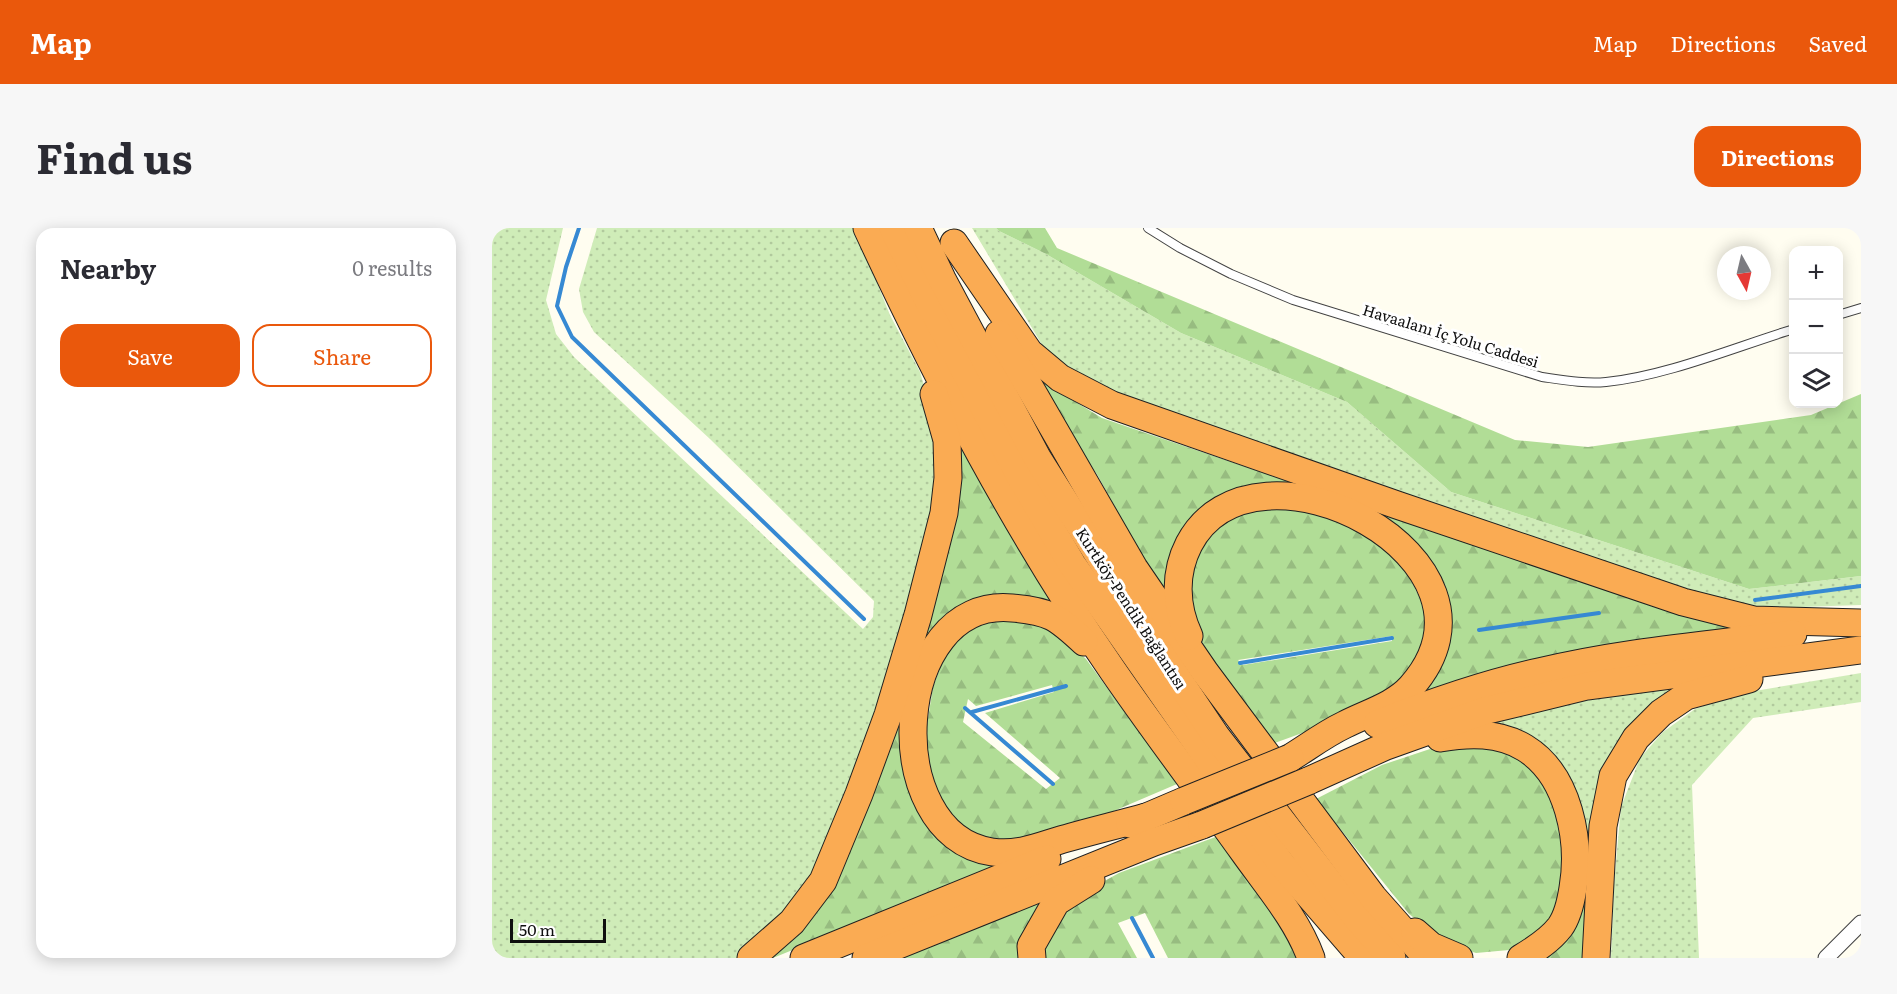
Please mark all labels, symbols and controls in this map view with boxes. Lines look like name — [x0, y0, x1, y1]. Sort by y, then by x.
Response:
text: Map — [30, 21, 92, 63]
text: Map — [1593, 27, 1638, 58]
text: Directions — [1671, 27, 1776, 58]
text: Saved — [1809, 27, 1867, 58]
text: Find us — [36, 125, 193, 187]
button: Directions — [1694, 126, 1861, 187]
north arrow — [1717, 246, 1771, 300]
map controls — [1789, 246, 1843, 408]
button: + — [1789, 246, 1843, 300]
text: Nearby — [60, 248, 156, 287]
text: 0 results — [352, 252, 432, 282]
street label: Havaalanı İç Yolu Caddesi — [1360, 297, 1542, 373]
button: − — [1789, 300, 1843, 354]
button: Save — [60, 324, 240, 387]
button: Share — [252, 324, 432, 387]
button: layers — [1789, 354, 1843, 408]
street label: Kurtköy-Pendik Bağlantısı — [1071, 523, 1193, 693]
scale bar — [510, 916, 606, 944]
text: 50 m — [519, 917, 555, 941]

